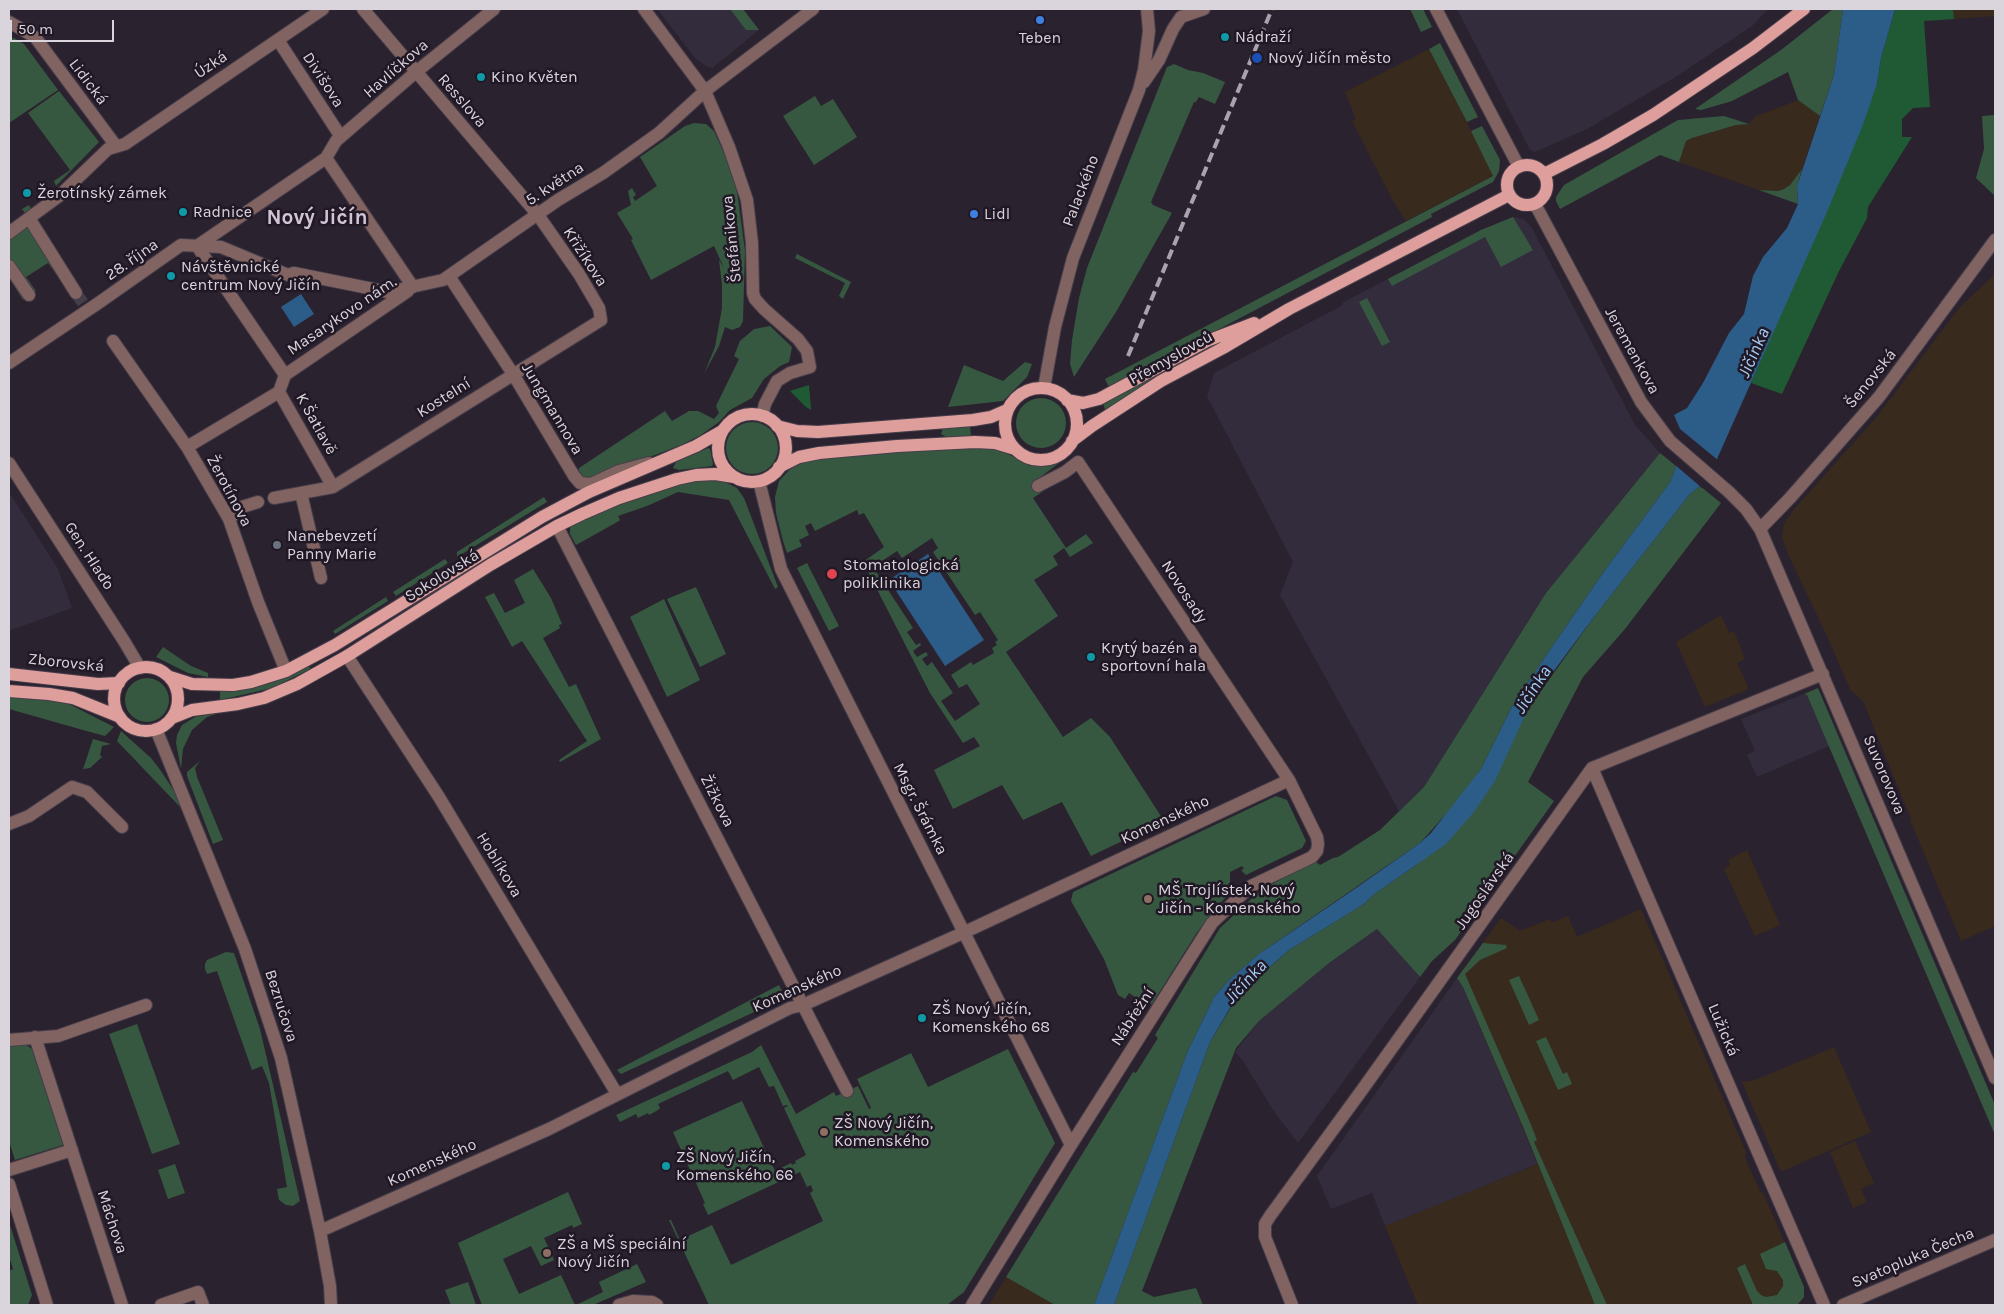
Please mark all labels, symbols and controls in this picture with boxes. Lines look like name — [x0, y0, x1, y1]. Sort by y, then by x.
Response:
scale bar — [12, 10, 116, 42]
marker: Teben — [1034, 14, 1046, 26]
text: 50 m — [18, 20, 53, 38]
place label: Nádraží — [1235, 27, 1291, 47]
place label: Teben — [1019, 28, 1061, 48]
marker: Nádraží — [1219, 31, 1231, 43]
street label: Havlíčkova — [360, 36, 432, 102]
street label: Úzká — [191, 47, 231, 83]
place label: Nový Jičín město — [1268, 48, 1391, 68]
street label: Divišova — [298, 49, 348, 111]
marker: Nový Jičín město — [1250, 51, 1264, 65]
street label: Lidická — [65, 55, 111, 109]
place label: Kino Květen — [491, 67, 578, 87]
street label: Resslova — [433, 70, 491, 132]
marker: Kino Květen — [475, 71, 487, 83]
street label: Palackého — [1059, 153, 1103, 229]
street label: 5. května — [522, 158, 588, 210]
place label: Žerotínský zámek — [37, 183, 167, 203]
marker: Žerotínský zámek — [21, 187, 33, 199]
street label: Štefánikova — [718, 195, 746, 283]
place label: Radnice — [193, 202, 252, 222]
place label: Lidl — [984, 204, 1010, 224]
district label: Nový Jičín — [266, 205, 368, 231]
marker: Radnice — [177, 206, 189, 218]
marker: Lidl — [968, 208, 980, 220]
street label: Křižíkova — [559, 224, 611, 290]
street label: 28. října — [102, 235, 162, 285]
place label: Návštěvnické centrum Nový Jičín — [181, 257, 320, 295]
marker: Návštěvnické centrum Nový Jičín — [165, 270, 177, 282]
street label: Masarykovo nám. — [284, 272, 400, 360]
street label: Jeremenkova — [1600, 304, 1664, 398]
water label: Jičínka — [1733, 325, 1775, 381]
street label: Přemyslovců — [1126, 327, 1216, 389]
street label: Šenovská — [1841, 346, 1901, 412]
street label: Jungmannova — [517, 360, 587, 458]
street label: Kostelní — [413, 374, 475, 422]
street label: K Šatlavě — [291, 390, 341, 458]
street label: Žerotínova — [202, 452, 256, 530]
street label: Gen. Hlaďo — [60, 518, 118, 594]
place label: Nanebevzetí Panny Marie — [287, 526, 377, 564]
marker: Nanebevzetí Panny Marie — [271, 539, 283, 551]
street label: Sokolovská — [401, 546, 483, 606]
place label: Stomatologická poliklinika — [843, 555, 959, 593]
street label: Novosady — [1157, 557, 1211, 627]
marker: Stomatologická poliklinika — [825, 567, 839, 581]
place label: Krytý bazén a sportovní hala — [1101, 638, 1206, 676]
street label: Zborovská — [27, 649, 105, 677]
marker: Krytý bazén a sportovní hala — [1085, 651, 1097, 663]
water label: Jičínka — [1510, 662, 1556, 718]
street label: Suvorovova — [1859, 732, 1909, 818]
street label: Msgr. Šrámka — [889, 760, 951, 858]
street label: Žižkova — [696, 772, 738, 830]
street label: Komenského — [1118, 791, 1212, 849]
street label: Hoblíkova — [472, 829, 526, 901]
street label: Jugoslávská — [1451, 849, 1519, 933]
place label: MŠ Trojlístek, Nový Jičín - Komenského — [1158, 880, 1300, 918]
marker: MŠ Trojlístek, Nový Jičín - Komenského — [1142, 893, 1154, 905]
water label: Jičínka — [1220, 955, 1272, 1009]
street label: Komenského — [750, 961, 844, 1017]
street label: Bezručova — [260, 967, 302, 1045]
street label: Nábřežní — [1107, 984, 1159, 1050]
place label: ZŠ Nový Jičín, Komenského 68 — [932, 999, 1050, 1037]
street label: Lužická — [1703, 1001, 1743, 1059]
marker: ZŠ Nový Jičín, Komenského 68 — [916, 1012, 928, 1024]
place label: ZŠ Nový Jičín, Komenského — [834, 1113, 933, 1151]
marker: ZŠ Nový Jičín, Komenského — [818, 1126, 830, 1138]
street label: Komenského — [385, 1135, 479, 1191]
place label: ZŠ Nový Jičín, Komenského 66 — [676, 1147, 793, 1185]
marker: ZŠ Nový Jičín, Komenského 66 — [660, 1160, 672, 1172]
street label: Máchova — [93, 1188, 131, 1256]
street label: Svatopluka Čecha — [1849, 1224, 1977, 1292]
place label: ZŠ a MŠ speciální Nový Jičín — [557, 1234, 686, 1272]
marker: ZŠ a MŠ speciální Nový Jičín — [541, 1247, 553, 1259]

